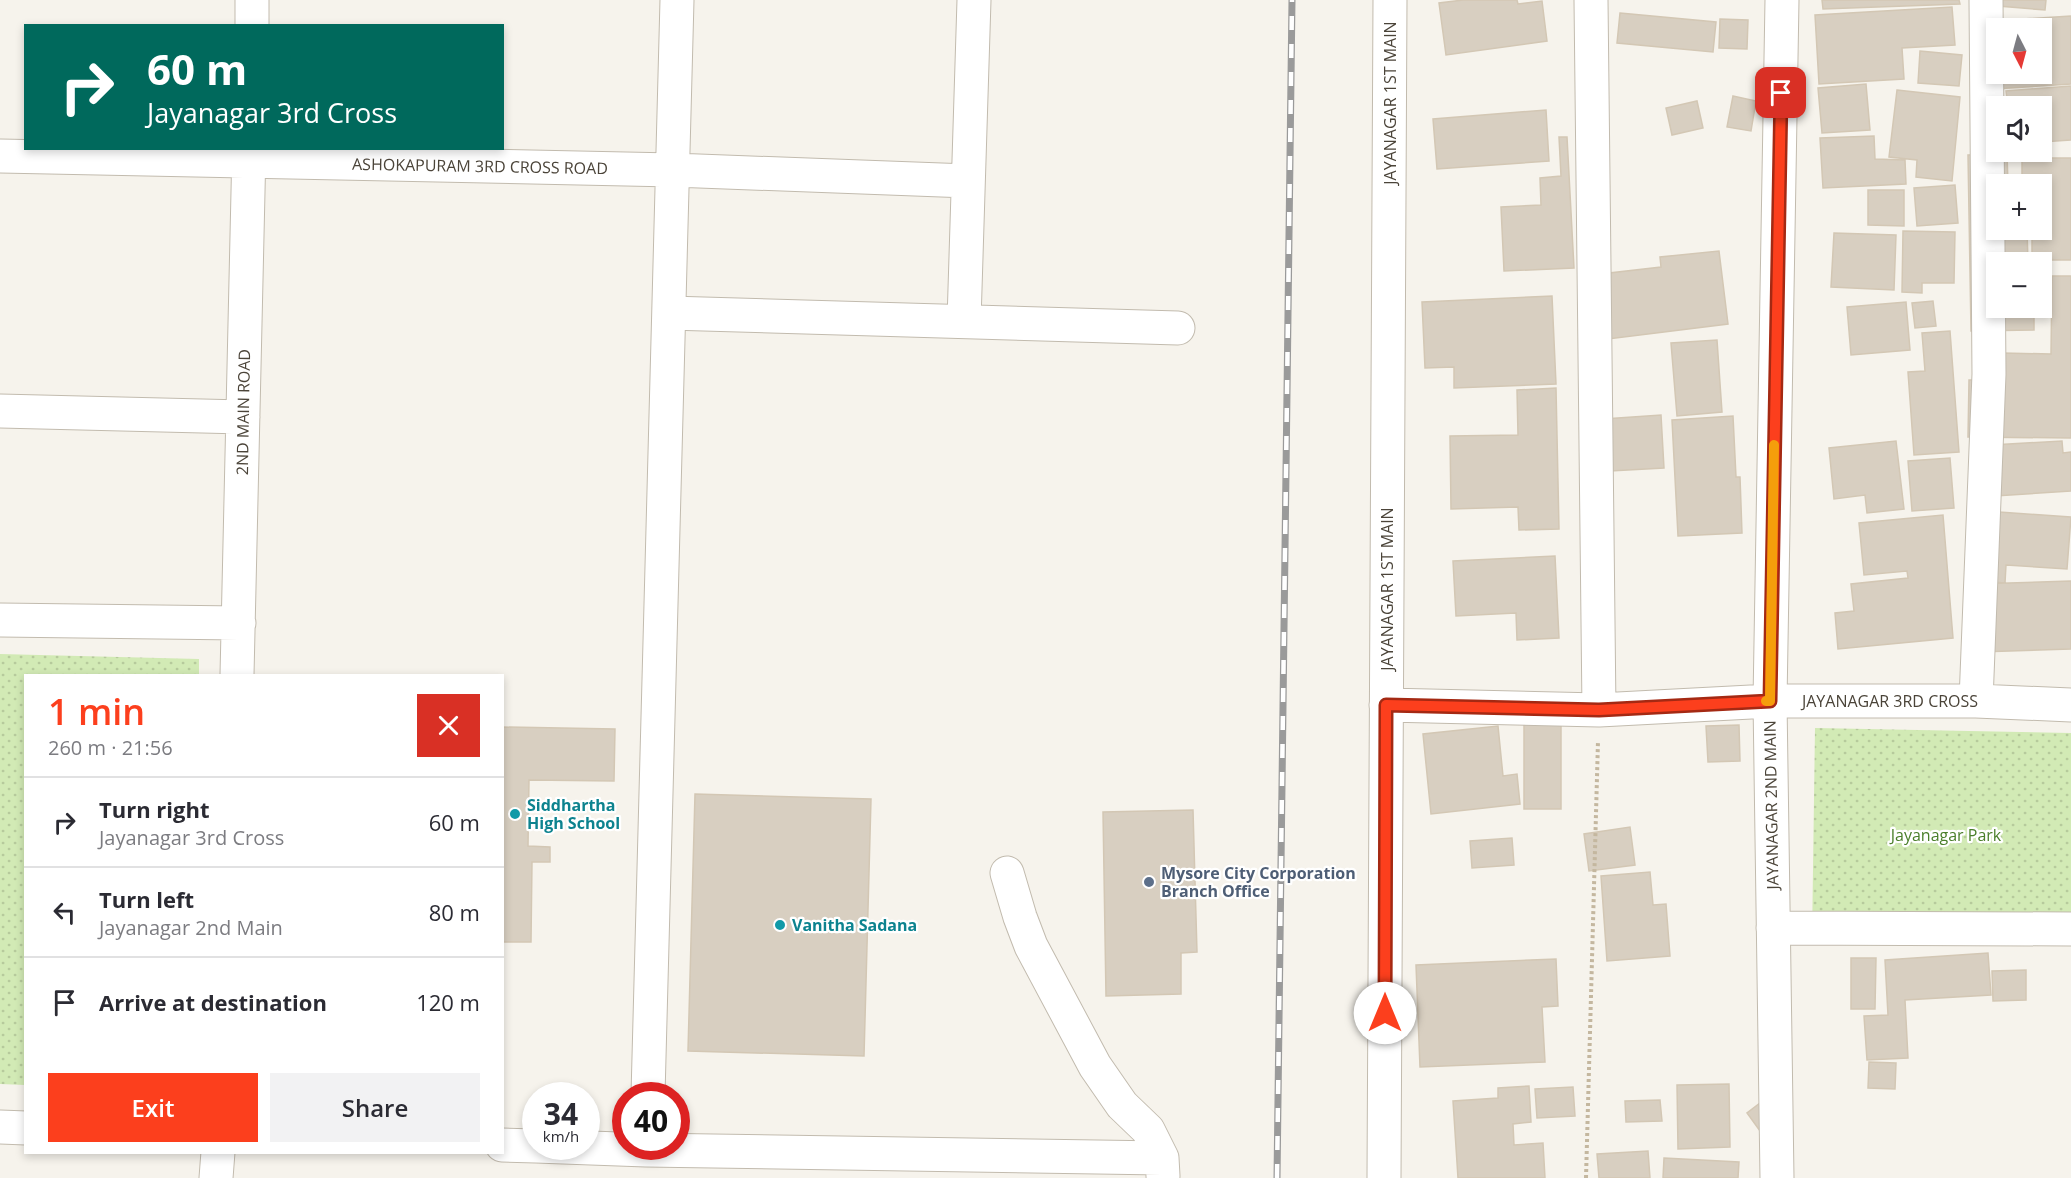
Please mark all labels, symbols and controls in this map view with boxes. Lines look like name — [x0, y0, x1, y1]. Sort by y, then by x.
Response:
north arrow — [1986, 18, 2052, 84]
map controls — [1986, 18, 2052, 318]
street label: JAYANAGAR 1ST MAIN — [1379, 21, 1401, 187]
text: 60 m — [147, 40, 247, 97]
icon: right — [48, 48, 126, 126]
pin — [1755, 67, 1806, 118]
icon: arrive — [1764, 76, 1797, 109]
text: Jayanagar 3rd Cross — [147, 94, 397, 131]
button: sound — [1986, 96, 2052, 162]
street label: ASHOKAPURAM 3RD CROSS ROAD — [352, 153, 608, 179]
button: + — [1986, 174, 2052, 240]
button: − — [1986, 252, 2052, 318]
street label: 2ND MAIN ROAD — [231, 349, 255, 475]
street label: JAYANAGAR 1ST MAIN — [1376, 507, 1398, 673]
text: 1 min — [48, 687, 145, 736]
street label: JAYANAGAR 3RD CROSS — [1800, 690, 1978, 712]
button: close — [417, 694, 480, 757]
street label: JAYANAGAR 2ND MAIN — [1759, 720, 1784, 892]
text: 260 m · 21:56 — [48, 734, 173, 761]
text: Turn right — [99, 794, 210, 824]
place label: Siddhartha High School — [527, 794, 620, 834]
icon: right — [48, 806, 81, 839]
text: 60 m — [429, 807, 480, 837]
marker: Siddhartha High School — [508, 807, 522, 821]
text: Jayanagar 3rd Cross — [99, 824, 284, 851]
park label: Jayanagar Park — [1889, 824, 2002, 846]
place label: Mysore City Corporation Branch Office — [1161, 862, 1356, 902]
marker: Mysore City Corporation Branch Office — [1142, 875, 1156, 889]
text: Turn left — [99, 884, 194, 914]
icon: left — [48, 896, 81, 929]
text: 80 m — [429, 897, 480, 927]
text: Jayanagar 2nd Main — [99, 914, 283, 941]
place label: Vanitha Sadana — [792, 914, 917, 936]
marker: Vanitha Sadana — [773, 918, 787, 932]
position arrow — [1353, 981, 1417, 1045]
icon: arrive — [48, 986, 81, 1019]
text: Arrive at destination — [99, 987, 327, 1017]
text: 120 m — [416, 987, 480, 1017]
button: Exit — [48, 1073, 258, 1142]
button: Share — [270, 1073, 480, 1142]
speed limit sign: 40 — [612, 1082, 690, 1160]
text: 34 — [544, 1093, 578, 1134]
text: km/h — [543, 1126, 579, 1146]

